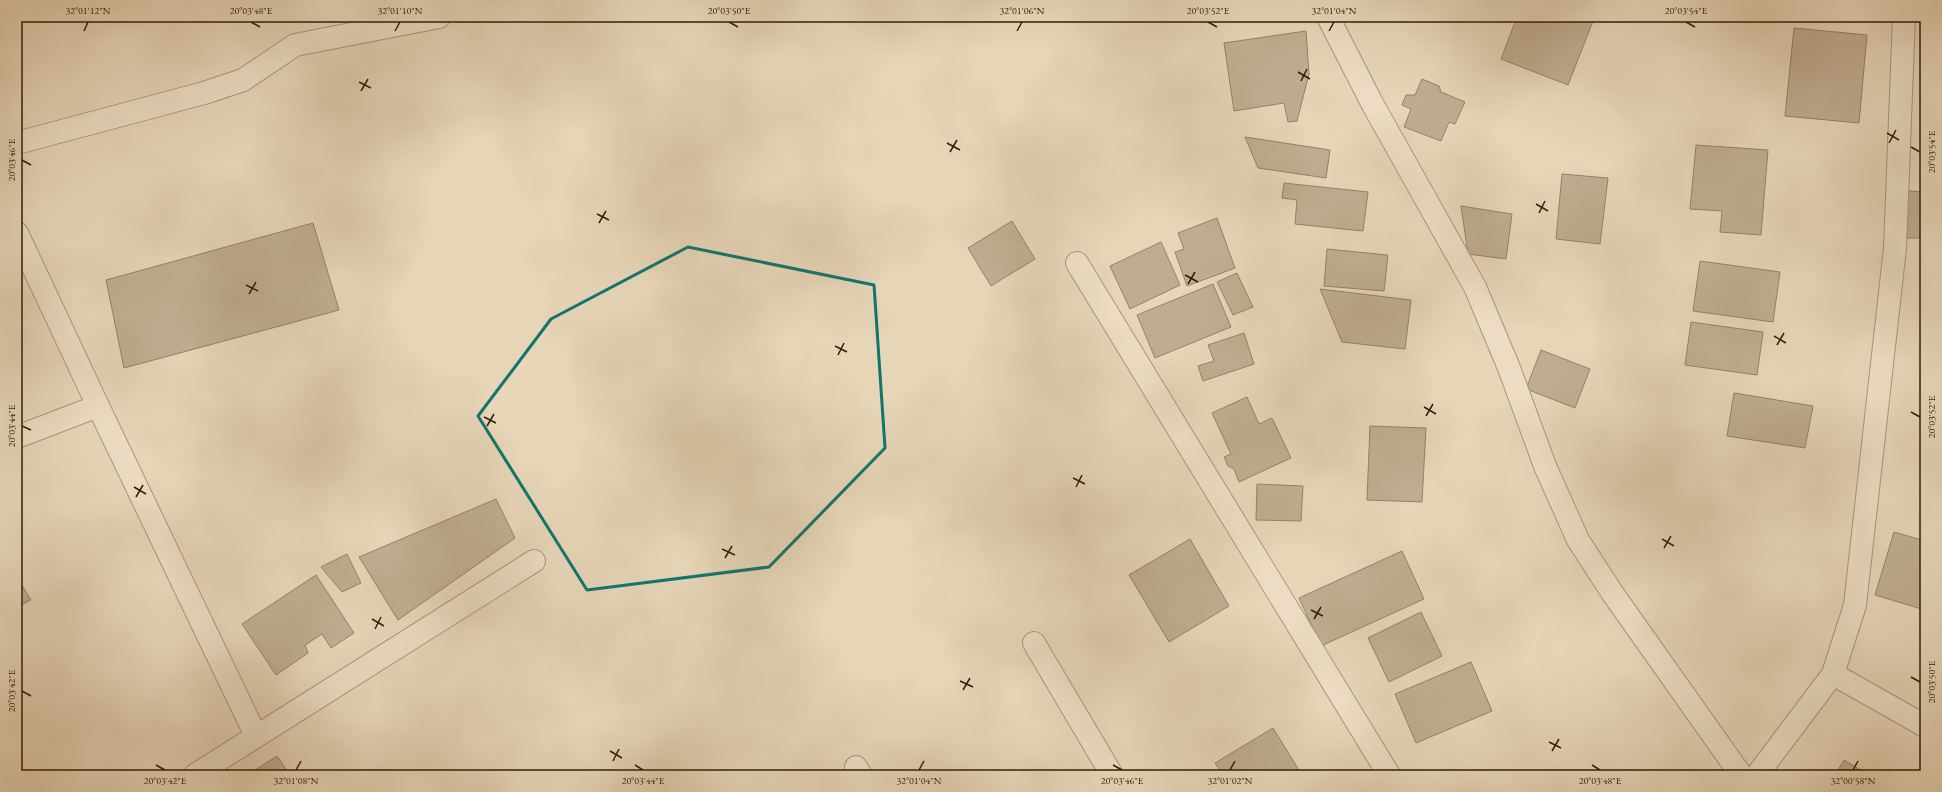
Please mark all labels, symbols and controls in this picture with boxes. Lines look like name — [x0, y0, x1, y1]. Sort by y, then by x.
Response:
text: 32°01'12"N — [66, 4, 111, 17]
text: 20°03'48"E — [230, 4, 273, 17]
text: 32°01'10"N — [378, 4, 423, 17]
text: 20°03'50"E — [708, 4, 751, 17]
text: 32°01'06"N — [1000, 4, 1045, 17]
text: 20°03'52"E — [1187, 4, 1230, 17]
text: 32°01'04"N — [1312, 4, 1357, 17]
text: 20°03'54"E — [1665, 4, 1708, 17]
text: 20°03'54"E — [1925, 130, 1938, 173]
text: 20°03'46"E — [5, 138, 18, 181]
text: 20°03'52"E — [1925, 395, 1938, 438]
text: 20°03'44"E — [5, 404, 18, 447]
text: 20°03'50"E — [1925, 660, 1938, 703]
text: 20°03'42"E — [5, 669, 18, 712]
text: 20°03'42"E — [144, 774, 187, 787]
text: 32°01'08"N — [274, 774, 319, 787]
text: 20°03'44"E — [622, 774, 665, 787]
text: 32°01'04"N — [897, 774, 942, 787]
text: 20°03'46"E — [1101, 774, 1144, 787]
text: 32°01'02"N — [1208, 774, 1253, 787]
text: 20°03'48"E — [1579, 774, 1622, 787]
text: 32°00'58"N — [1831, 774, 1876, 787]

